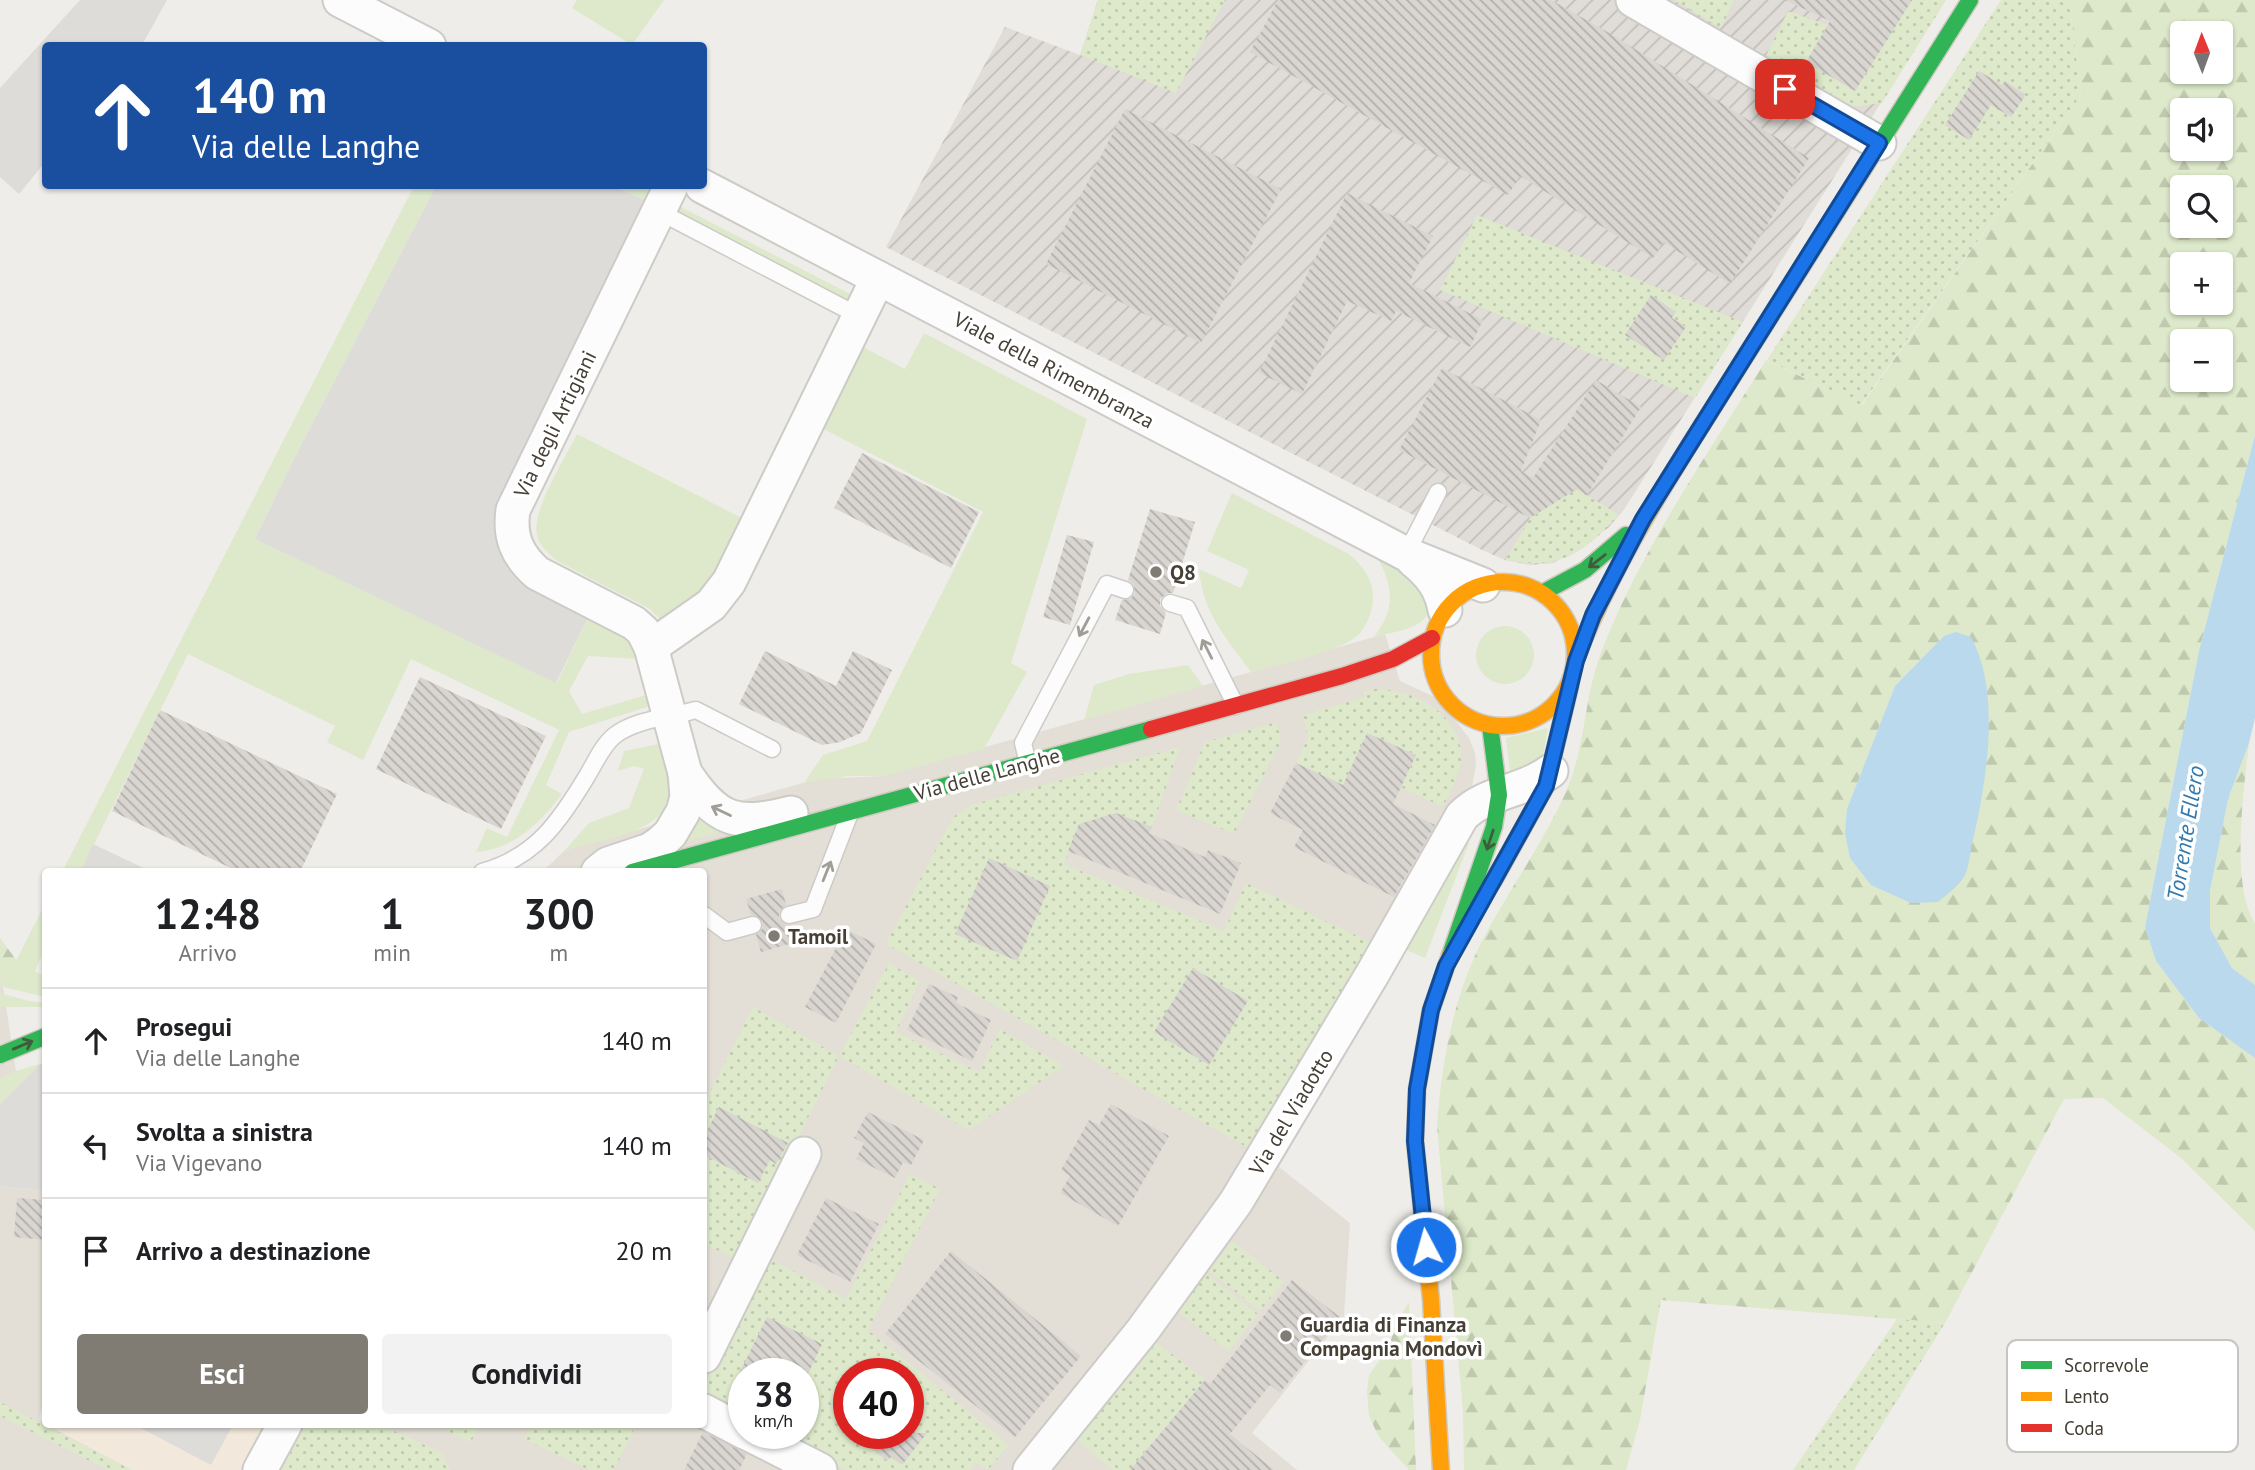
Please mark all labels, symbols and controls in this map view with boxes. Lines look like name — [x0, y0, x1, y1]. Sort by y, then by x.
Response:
north arrow — [2170, 21, 2233, 84]
map controls — [2170, 21, 2233, 392]
pin — [1755, 59, 1815, 119]
text: 140 m — [192, 63, 327, 127]
icon: ahead — [77, 70, 168, 161]
icon: arrive — [1766, 70, 1804, 108]
button: sound — [2170, 98, 2233, 161]
text: Via delle Langhe — [192, 125, 420, 167]
button: search — [2170, 175, 2233, 238]
button: + — [2170, 252, 2233, 315]
street label: Viale della Rimembranza — [948, 305, 1159, 434]
button: − — [2170, 329, 2233, 392]
street label: Via degli Artigiani — [507, 346, 602, 503]
one-way arrow — [1588, 554, 1606, 569]
place label: Q8 — [1170, 559, 1196, 586]
marker: Q8 — [1148, 564, 1164, 580]
one-way arrow — [1076, 617, 1090, 637]
one-way arrow — [1200, 639, 1214, 660]
street label: Via delle Langhe — [910, 742, 1063, 807]
water label: Torrente Ellero — [2160, 763, 2210, 903]
one-way arrow — [711, 804, 732, 818]
one-way arrow — [1482, 829, 1495, 851]
one-way arrow — [822, 861, 835, 883]
text: 12:48 — [154, 886, 261, 941]
text: 1 — [380, 886, 404, 941]
text: 300 — [523, 886, 595, 941]
place label: Tamoil — [788, 923, 849, 950]
marker: Tamoil — [766, 928, 782, 944]
text: Arrivo — [178, 938, 237, 967]
text: min — [373, 938, 411, 967]
text: m — [550, 938, 568, 967]
text: Prosegui — [136, 1010, 232, 1043]
icon: ahead — [77, 1022, 115, 1060]
text: 140 m — [601, 1024, 672, 1057]
one-way arrow — [11, 1038, 33, 1051]
text: Via delle Langhe — [136, 1043, 300, 1072]
street label: Via del Viadotto — [1242, 1044, 1339, 1181]
text: Svolta a sinistra — [136, 1115, 313, 1148]
icon: left — [77, 1127, 115, 1165]
text: 140 m — [601, 1129, 672, 1162]
text: Via Vigevano — [136, 1148, 262, 1177]
position arrow — [1389, 1210, 1463, 1284]
icon: arrive — [77, 1232, 115, 1270]
text: Arrivo a destinazione — [136, 1234, 371, 1267]
text: 20 m — [616, 1234, 672, 1267]
place label: Guardia di Finanza Compagnia Mondovì — [1300, 1311, 1483, 1362]
marker: Guardia di Finanza Compagnia Mondovì — [1278, 1328, 1294, 1344]
button: Esci — [77, 1334, 368, 1414]
button: Condividi — [382, 1334, 672, 1414]
legend — [2007, 1340, 2238, 1452]
text: Scorrevole — [2064, 1353, 2149, 1377]
speed limit sign: 40 — [833, 1358, 924, 1449]
text: 38 — [754, 1371, 793, 1417]
text: Lento — [2064, 1384, 2109, 1408]
text: km/h — [754, 1409, 793, 1432]
text: Coda — [2064, 1416, 2104, 1440]

